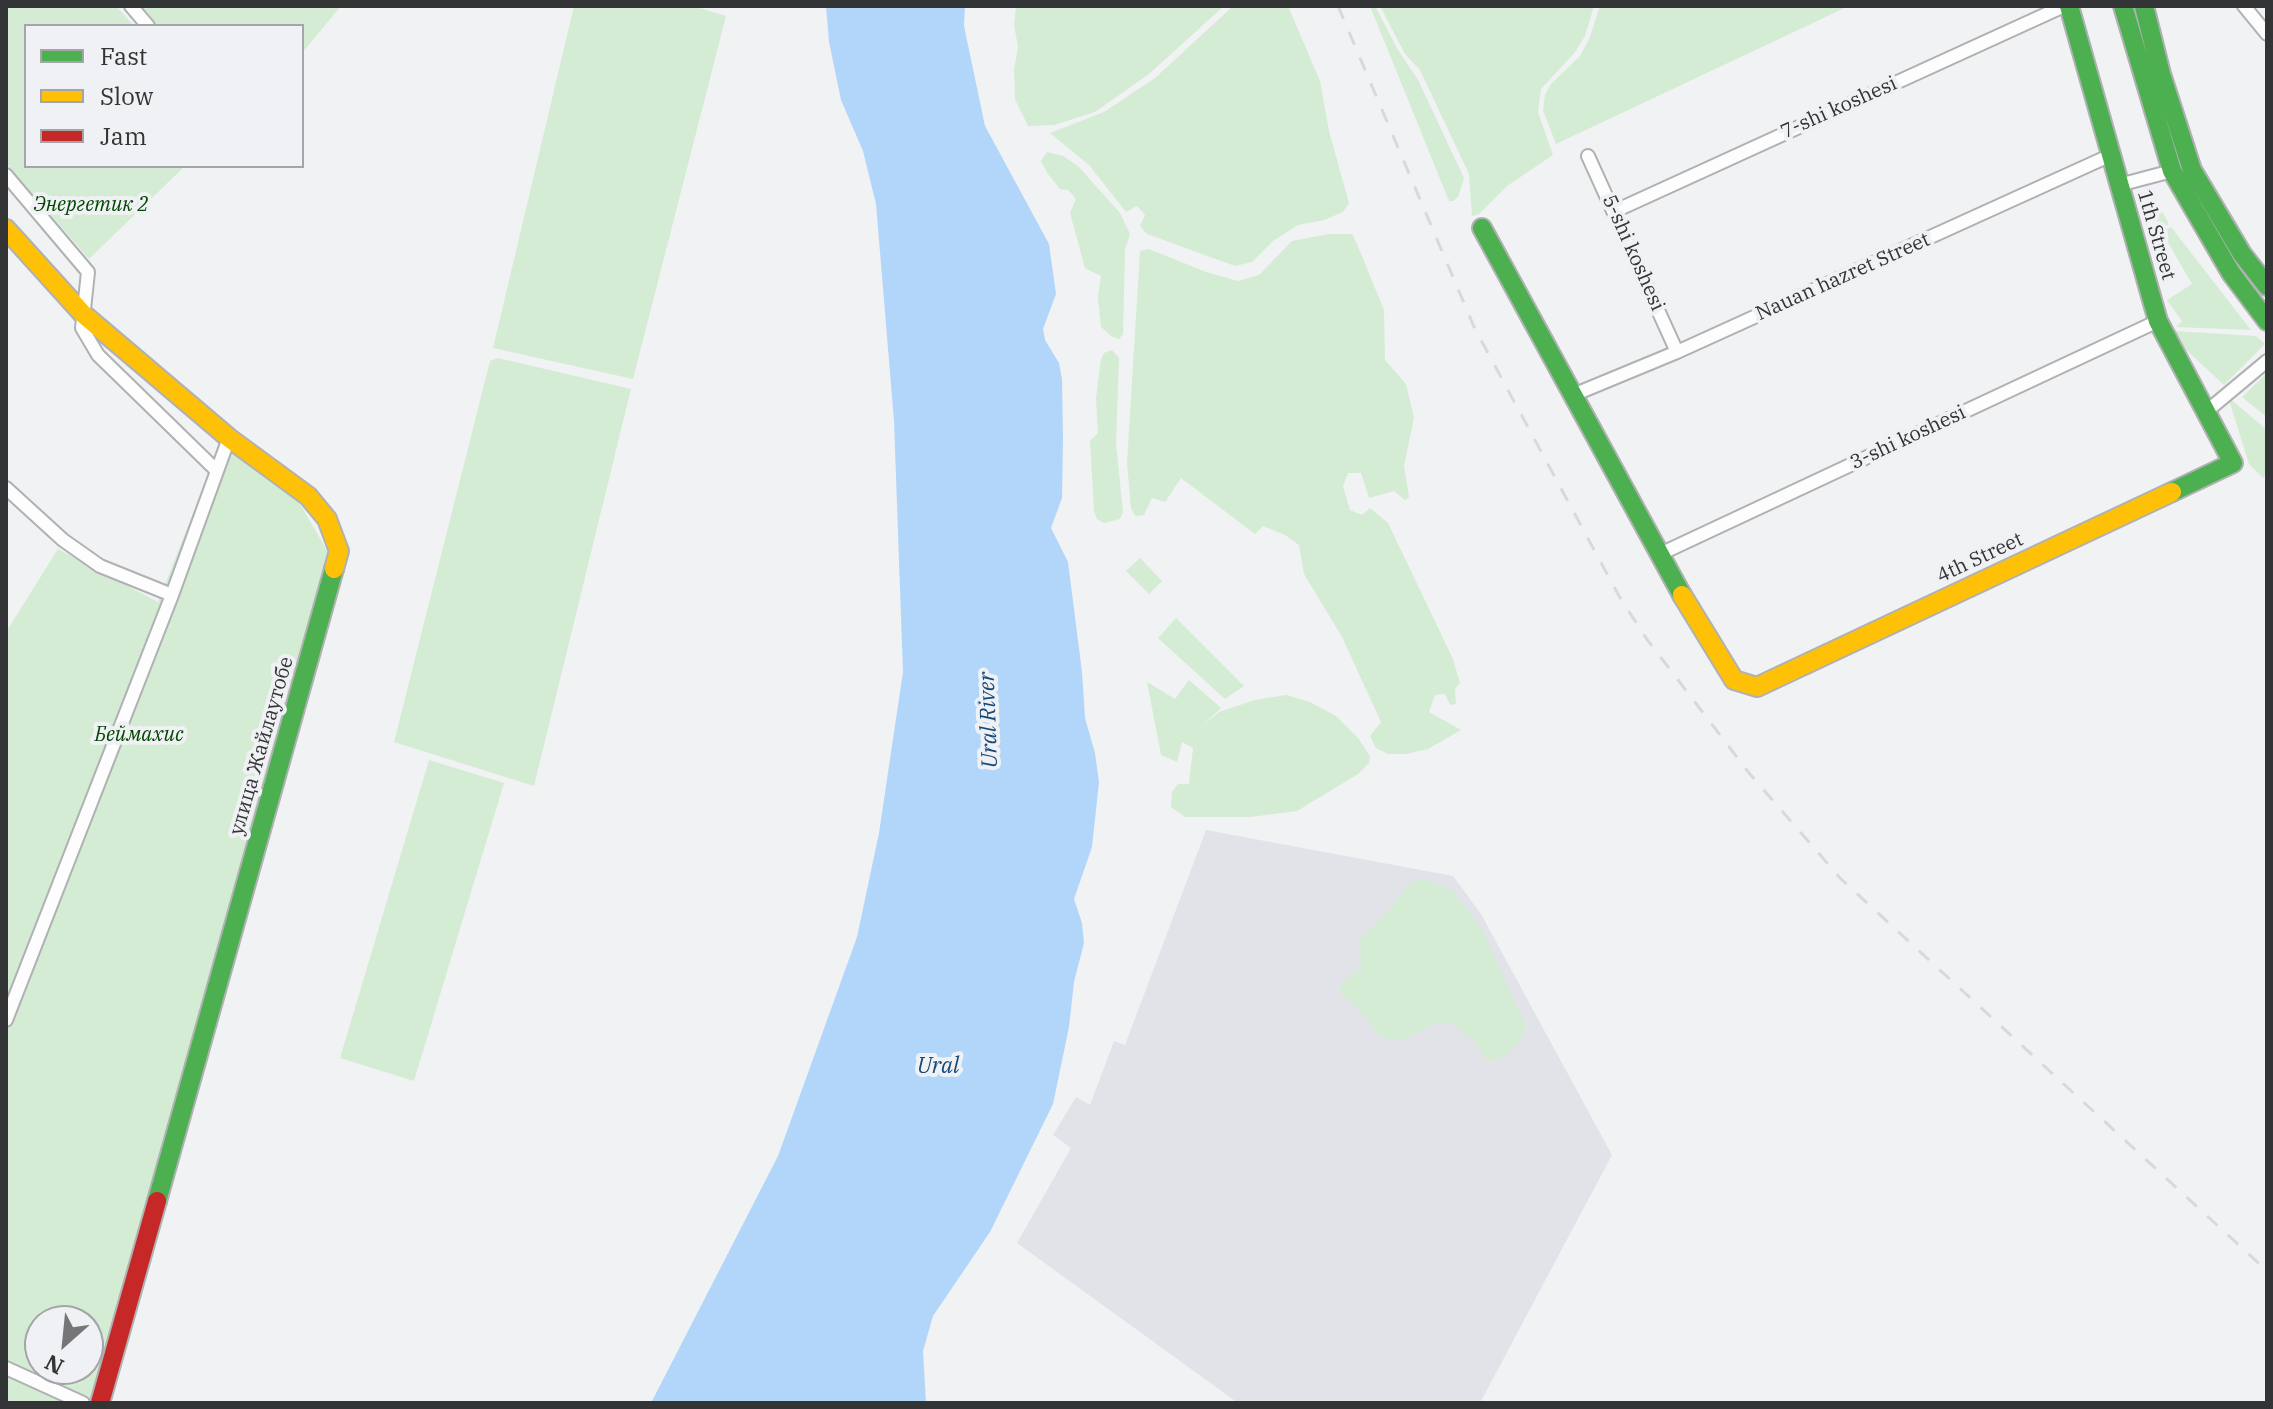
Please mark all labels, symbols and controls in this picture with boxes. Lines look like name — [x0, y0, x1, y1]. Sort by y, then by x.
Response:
legend — [24, 24, 304, 168]
text: Fast — [100, 40, 147, 72]
street label: 7-shi koshesi — [1777, 72, 1901, 144]
text: Slow — [100, 80, 153, 112]
text: Jam — [100, 120, 147, 152]
street label: 1th Street — [2132, 187, 2180, 283]
street label: 5-shi koshesi — [1597, 191, 1669, 315]
park label: Энергетик 2 — [33, 193, 149, 217]
street label: Nauan hazret Street — [1752, 228, 1934, 326]
street label: 3-shi koshesi — [1846, 401, 1970, 475]
street label: 4th Street — [1933, 528, 2027, 588]
street label: улица Жайлаутобе — [225, 654, 299, 838]
water label: Ural River — [974, 671, 1004, 769]
park label: Беймахис — [95, 723, 183, 747]
water label: Ural — [917, 1054, 959, 1080]
north arrow — [24, 1305, 104, 1385]
text: N — [39, 1348, 68, 1382]

